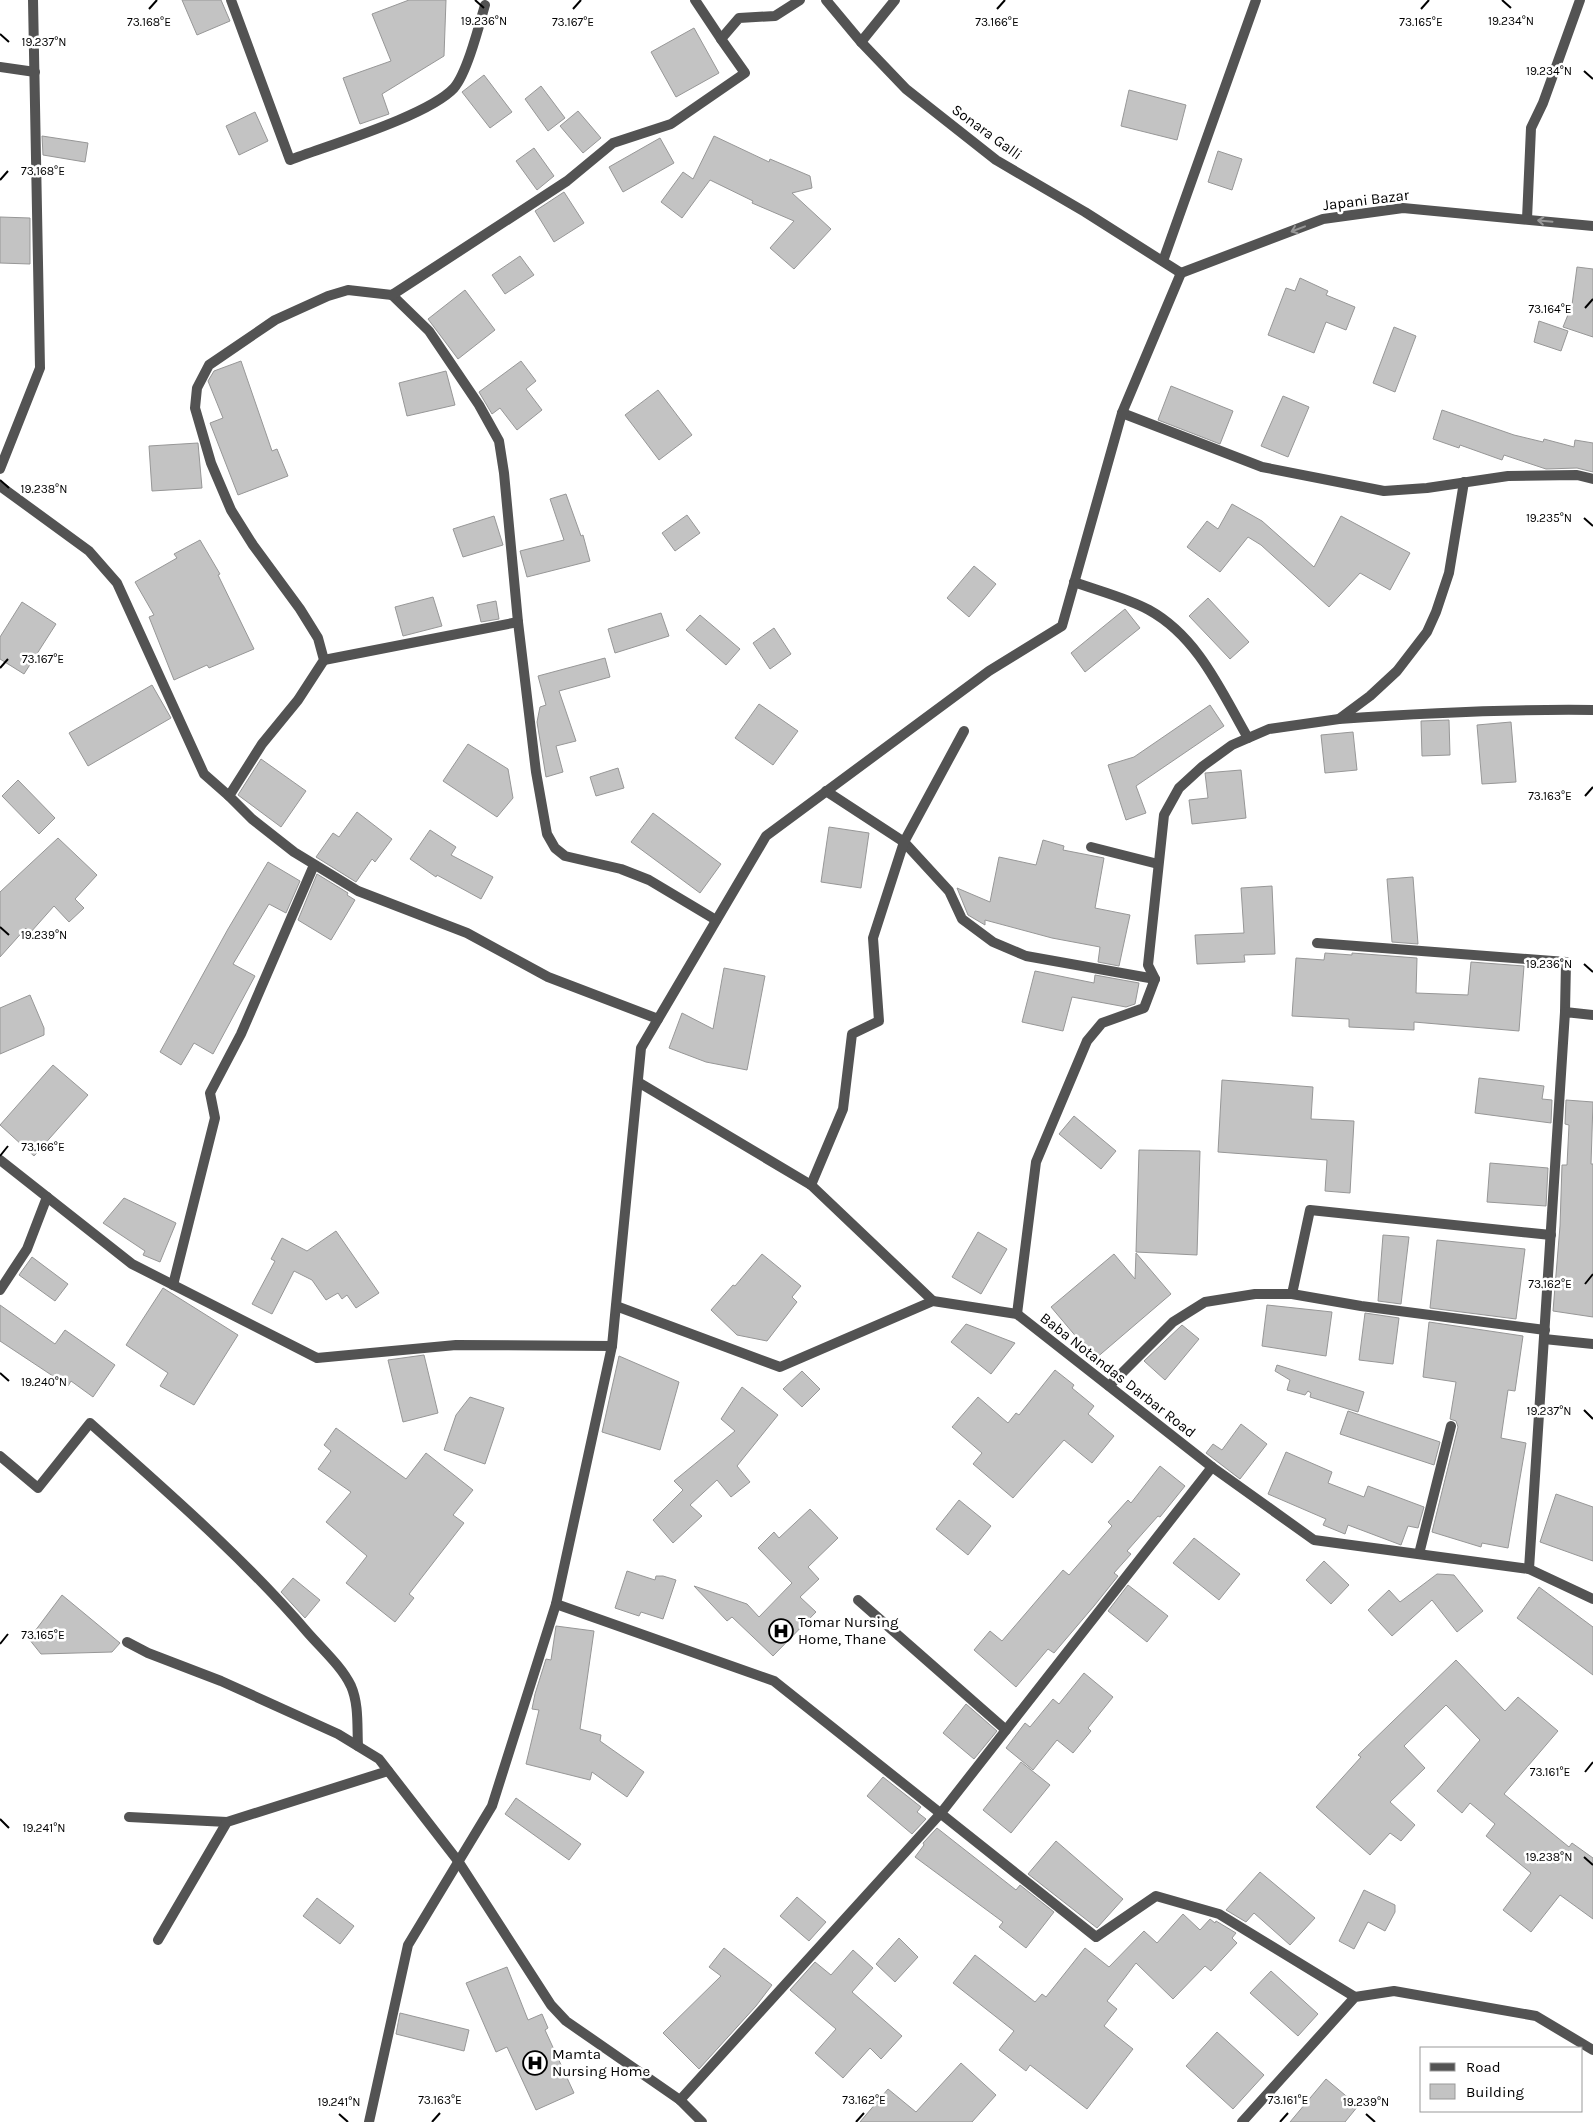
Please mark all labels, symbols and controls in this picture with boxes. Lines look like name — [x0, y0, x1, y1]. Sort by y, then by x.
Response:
text: 19.236°N — [461, 14, 507, 28]
text: 19.234°N — [1488, 14, 1534, 28]
text: 73.168°E — [127, 15, 171, 29]
text: 73.167°E — [552, 15, 594, 29]
text: 73.166°E — [975, 15, 1019, 29]
text: 73.165°E — [1399, 15, 1443, 29]
text: 19.237°N — [21, 35, 67, 49]
text: 19.234°N — [1526, 64, 1572, 78]
street label: Sonara Galli — [948, 100, 1026, 164]
text: 73.168°E — [21, 164, 65, 178]
street label: Japani Bazar — [1322, 186, 1411, 214]
one-way arrow — [1537, 216, 1553, 225]
one-way arrow — [1290, 225, 1306, 234]
text: 73.164°E — [1528, 302, 1572, 316]
text: 19.238°N — [21, 482, 67, 496]
text: 19.235°N — [1526, 511, 1572, 525]
text: 73.167°E — [22, 652, 64, 666]
text: 73.163°E — [1528, 789, 1572, 803]
text: 19.239°N — [21, 928, 67, 942]
text: 19.236°N — [1526, 957, 1572, 971]
text: 73.166°E — [21, 1140, 65, 1154]
text: 73.162°E — [1528, 1277, 1572, 1291]
street label: Baba Notandas Darbar Road — [1037, 1309, 1199, 1441]
text: 19.240°N — [21, 1375, 67, 1389]
text: 19.237°N — [1526, 1404, 1572, 1418]
place label: Tomar Nursing Home, Thane — [798, 1613, 899, 1648]
hospital icon: Tomar Nursing Home, Thane — [768, 1618, 794, 1644]
text: 73.165°E — [21, 1628, 65, 1642]
text: 73.161°E — [1530, 1765, 1570, 1779]
text: 19.241°N — [23, 1821, 65, 1835]
text: 19.238°N — [1526, 1850, 1572, 1864]
place label: Mamta Nursing Home — [552, 2045, 650, 2080]
legend — [1420, 2047, 1583, 2112]
hospital icon: Mamta Nursing Home — [522, 2050, 548, 2076]
text: Road — [1466, 2058, 1501, 2076]
text: Building — [1466, 2083, 1524, 2101]
text: 73.163°E — [418, 2093, 462, 2107]
text: 73.162°E — [842, 2093, 886, 2107]
text: 73.161°E — [1268, 2093, 1308, 2107]
text: 19.241°N — [318, 2095, 360, 2109]
text: 19.239°N — [1343, 2095, 1389, 2109]

